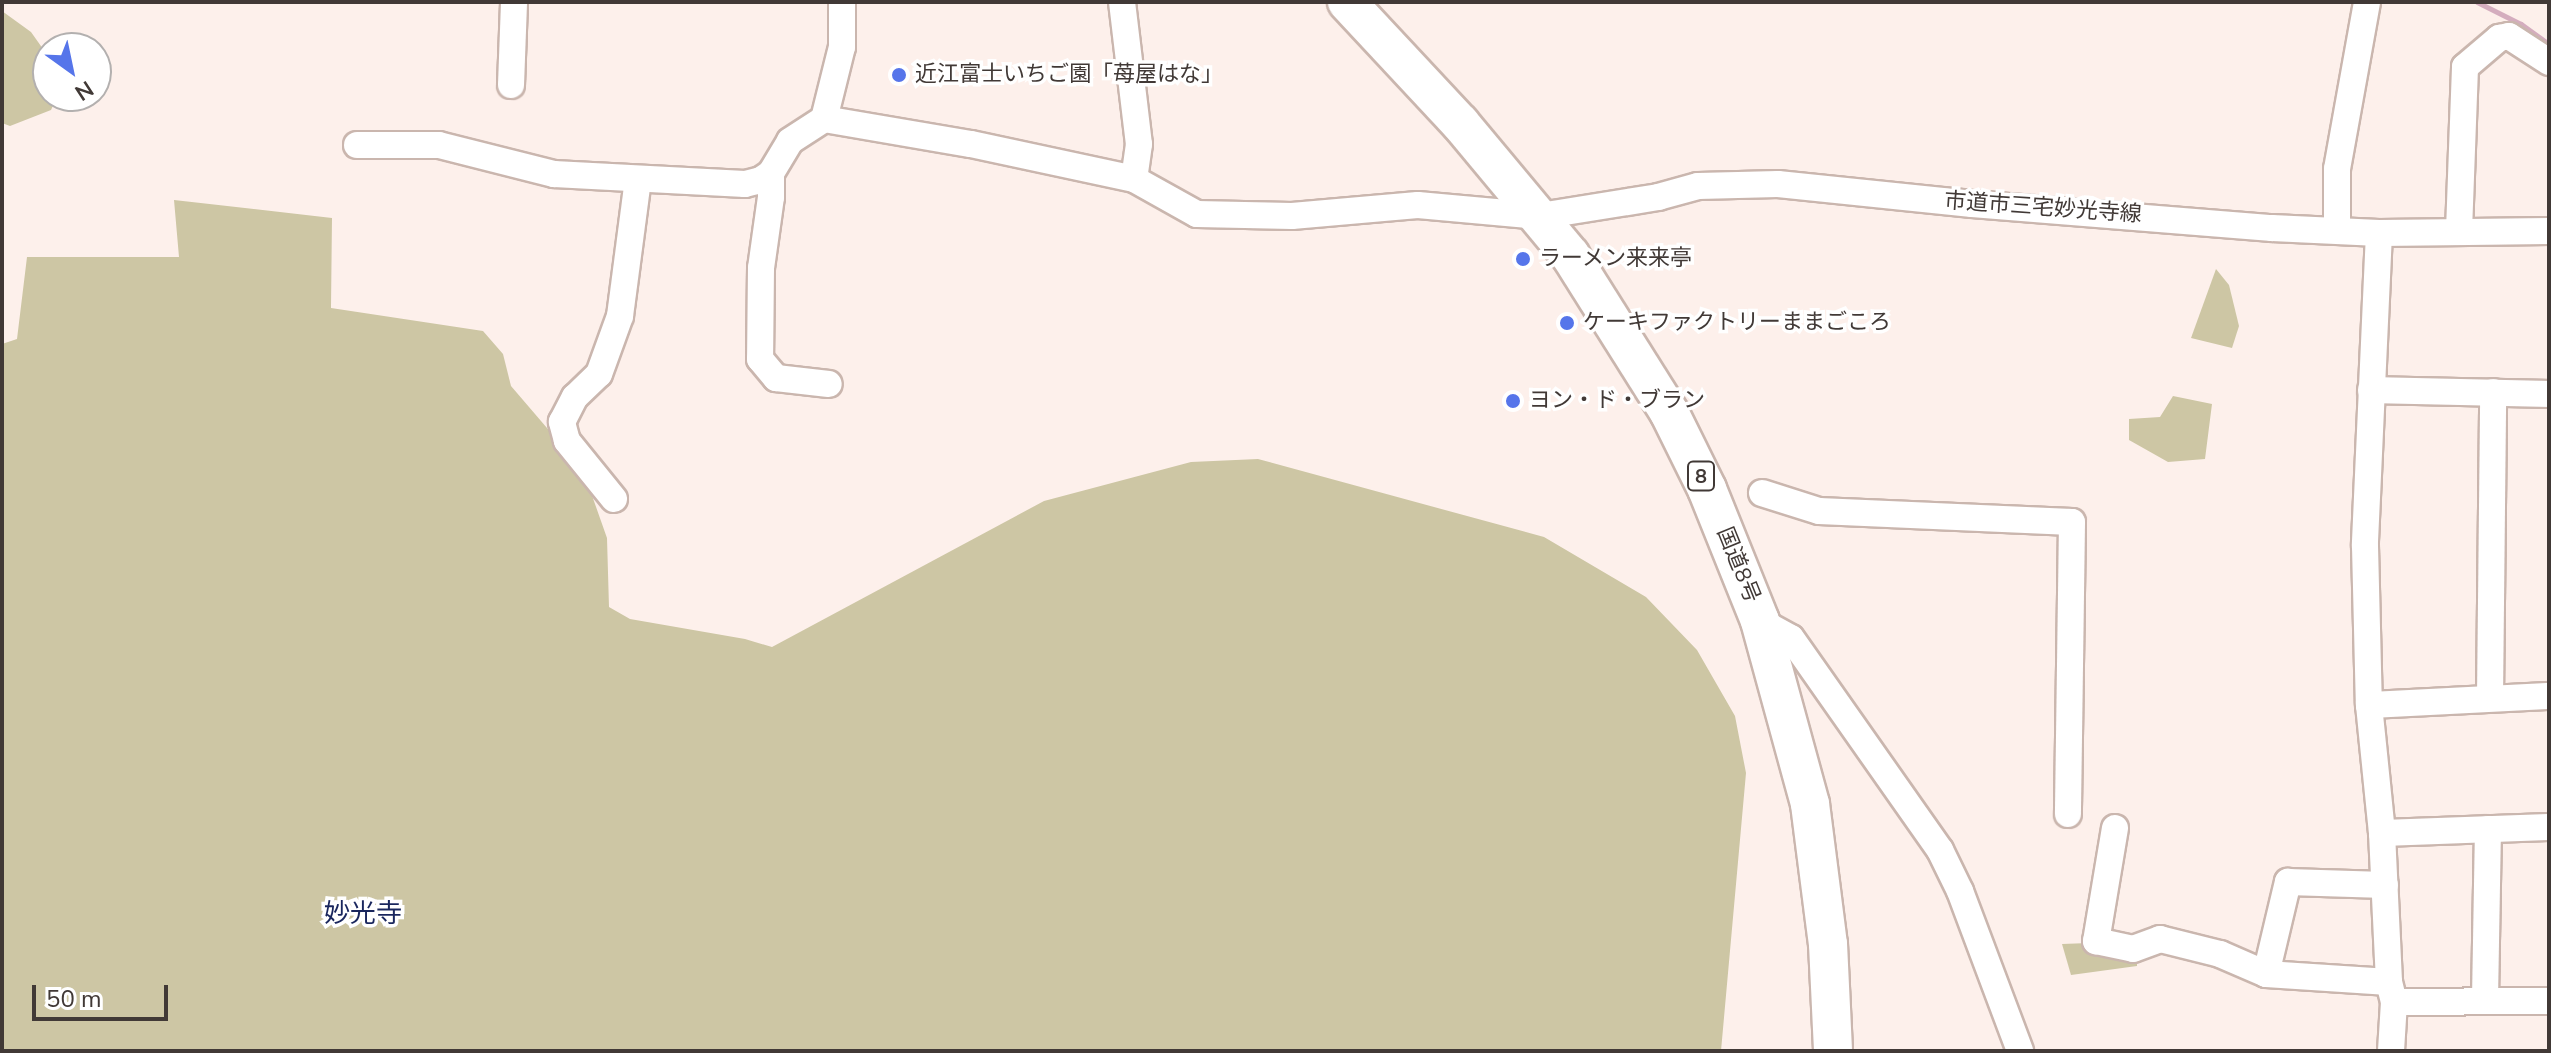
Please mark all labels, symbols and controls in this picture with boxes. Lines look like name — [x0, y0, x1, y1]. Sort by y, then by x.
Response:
north arrow — [32, 32, 112, 112]
place label: 近江富士いちご園「苺屋はな」 — [915, 62, 1223, 88]
marker: 近江富士いちご園「苺屋はな」 — [890, 66, 908, 84]
text: N — [69, 73, 99, 108]
street label: 市道市三宅妙光寺線 — [1943, 188, 2143, 228]
place label: ラーメン来来亭 — [1539, 246, 1693, 272]
marker: ラーメン来来亭 — [1514, 250, 1532, 268]
place label: ケーキファクトリーままごころ — [1583, 310, 1891, 336]
marker: ケーキファクトリーままごころ — [1558, 314, 1576, 332]
place label: ヨン・ド・ブラン — [1529, 388, 1705, 414]
marker: ヨン・ド・ブラン — [1504, 392, 1522, 410]
road number: 8 — [1687, 460, 1715, 492]
street label: 国道8号 — [1711, 523, 1765, 607]
district label: 妙光寺 — [324, 898, 402, 930]
scale bar — [36, 969, 172, 1019]
text: 50 m — [46, 983, 102, 1015]

